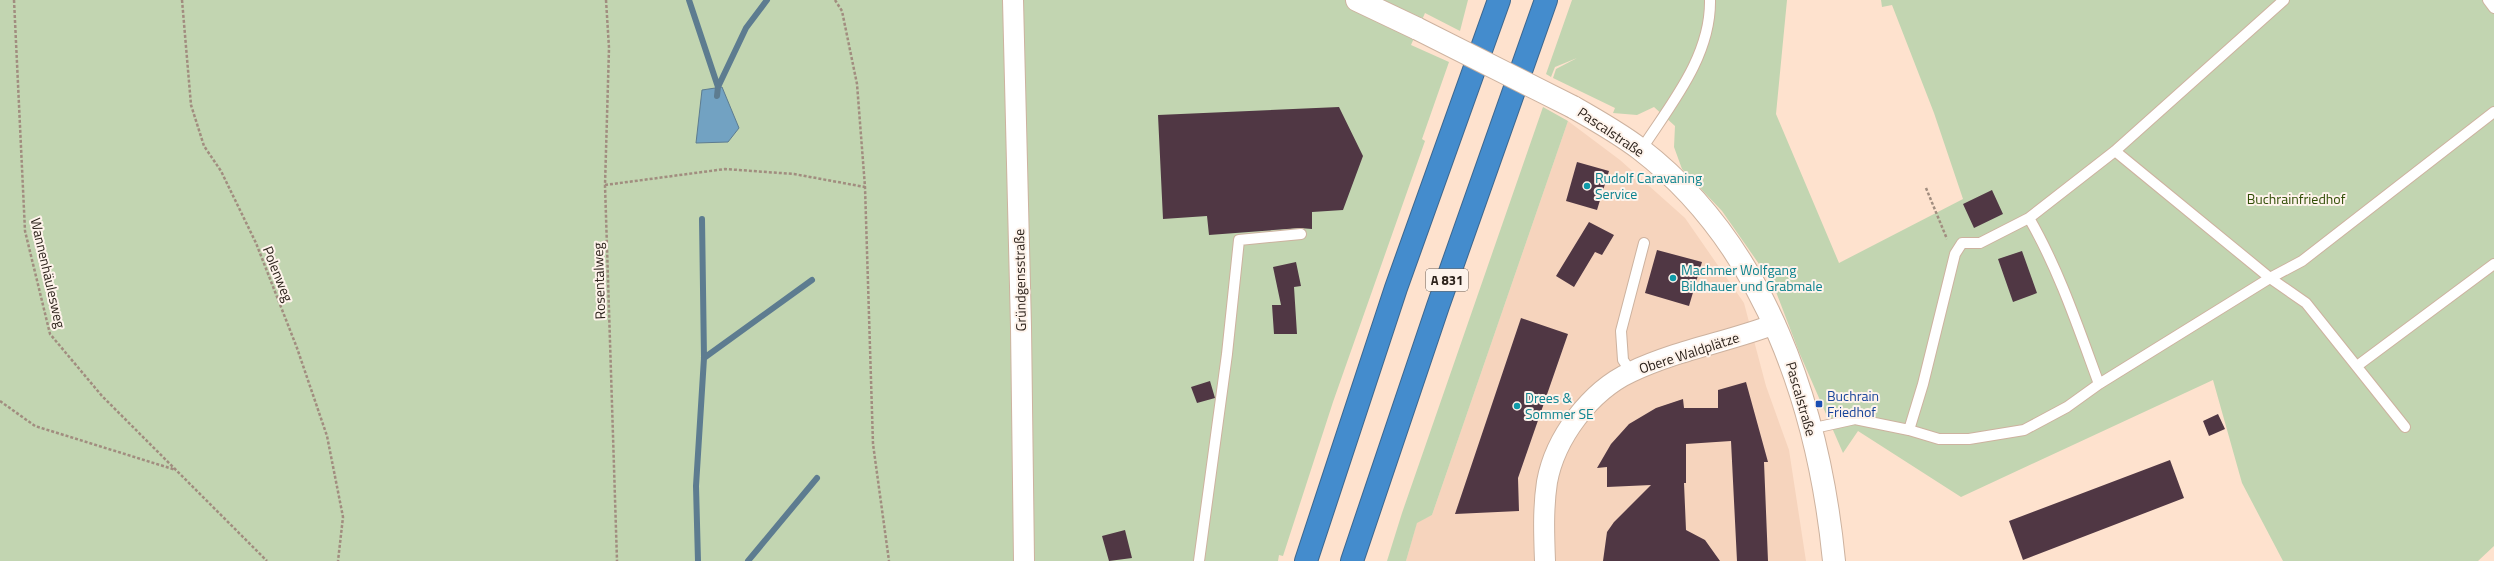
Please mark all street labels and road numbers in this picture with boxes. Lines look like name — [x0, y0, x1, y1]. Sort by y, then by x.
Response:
street label: Pascalstraße — [1574, 101, 1649, 162]
street label: Wannenhäulesweg — [26, 216, 71, 330]
street label: Gründgensstraße — [1008, 229, 1031, 331]
street label: Rosentalweg — [587, 242, 610, 320]
street label: Polenweg — [258, 243, 299, 305]
road number: A 831 — [1426, 269, 1468, 291]
street label: Obere Waldplätze — [1636, 326, 1742, 379]
street label: Pascalstraße — [1781, 359, 1822, 439]

